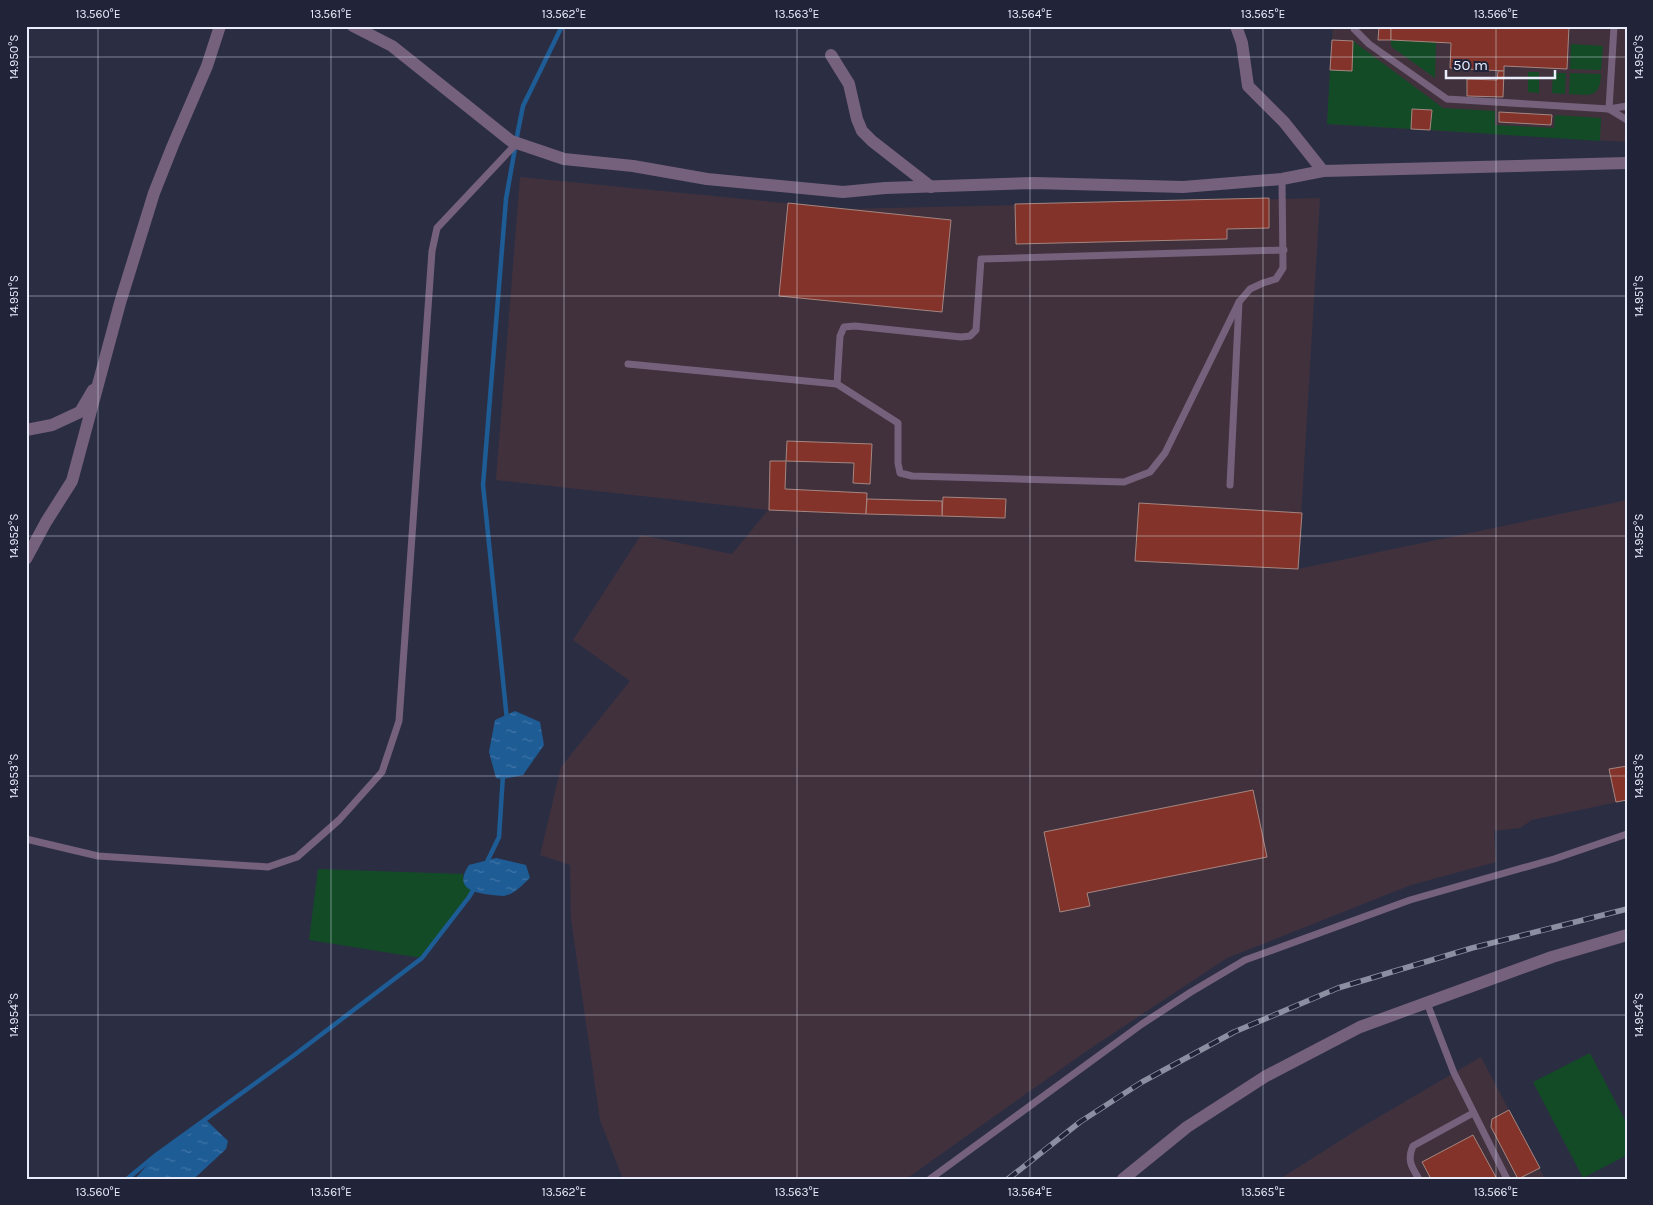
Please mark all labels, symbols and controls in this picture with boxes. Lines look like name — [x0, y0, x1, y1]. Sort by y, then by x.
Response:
text: 13.560°E — [76, 7, 120, 21]
text: 13.561°E — [310, 7, 352, 21]
text: 13.562°E — [542, 7, 586, 21]
text: 13.563°E — [775, 7, 819, 21]
text: 13.564°E — [1008, 7, 1052, 21]
text: 13.565°E — [1241, 7, 1285, 21]
text: 13.566°E — [1474, 7, 1518, 21]
text: 14.950°S — [7, 34, 21, 80]
text: 14.950°S — [1632, 34, 1646, 80]
scale bar — [1446, 48, 1554, 80]
text: 50 m — [1453, 56, 1488, 74]
text: 14.951°S — [7, 275, 21, 317]
text: 14.951°S — [1632, 275, 1646, 317]
text: 14.952°S — [7, 514, 21, 558]
text: 14.952°S — [1632, 514, 1646, 558]
text: 14.953°S — [7, 754, 21, 798]
text: 14.953°S — [1632, 754, 1646, 798]
text: 14.954°S — [7, 993, 21, 1037]
text: 14.954°S — [1632, 993, 1646, 1037]
text: 13.560°E — [76, 1185, 120, 1199]
text: 13.561°E — [310, 1185, 352, 1199]
text: 13.562°E — [542, 1185, 586, 1199]
text: 13.563°E — [775, 1185, 819, 1199]
text: 13.564°E — [1008, 1185, 1052, 1199]
text: 13.565°E — [1241, 1185, 1285, 1199]
text: 13.566°E — [1474, 1185, 1518, 1199]

